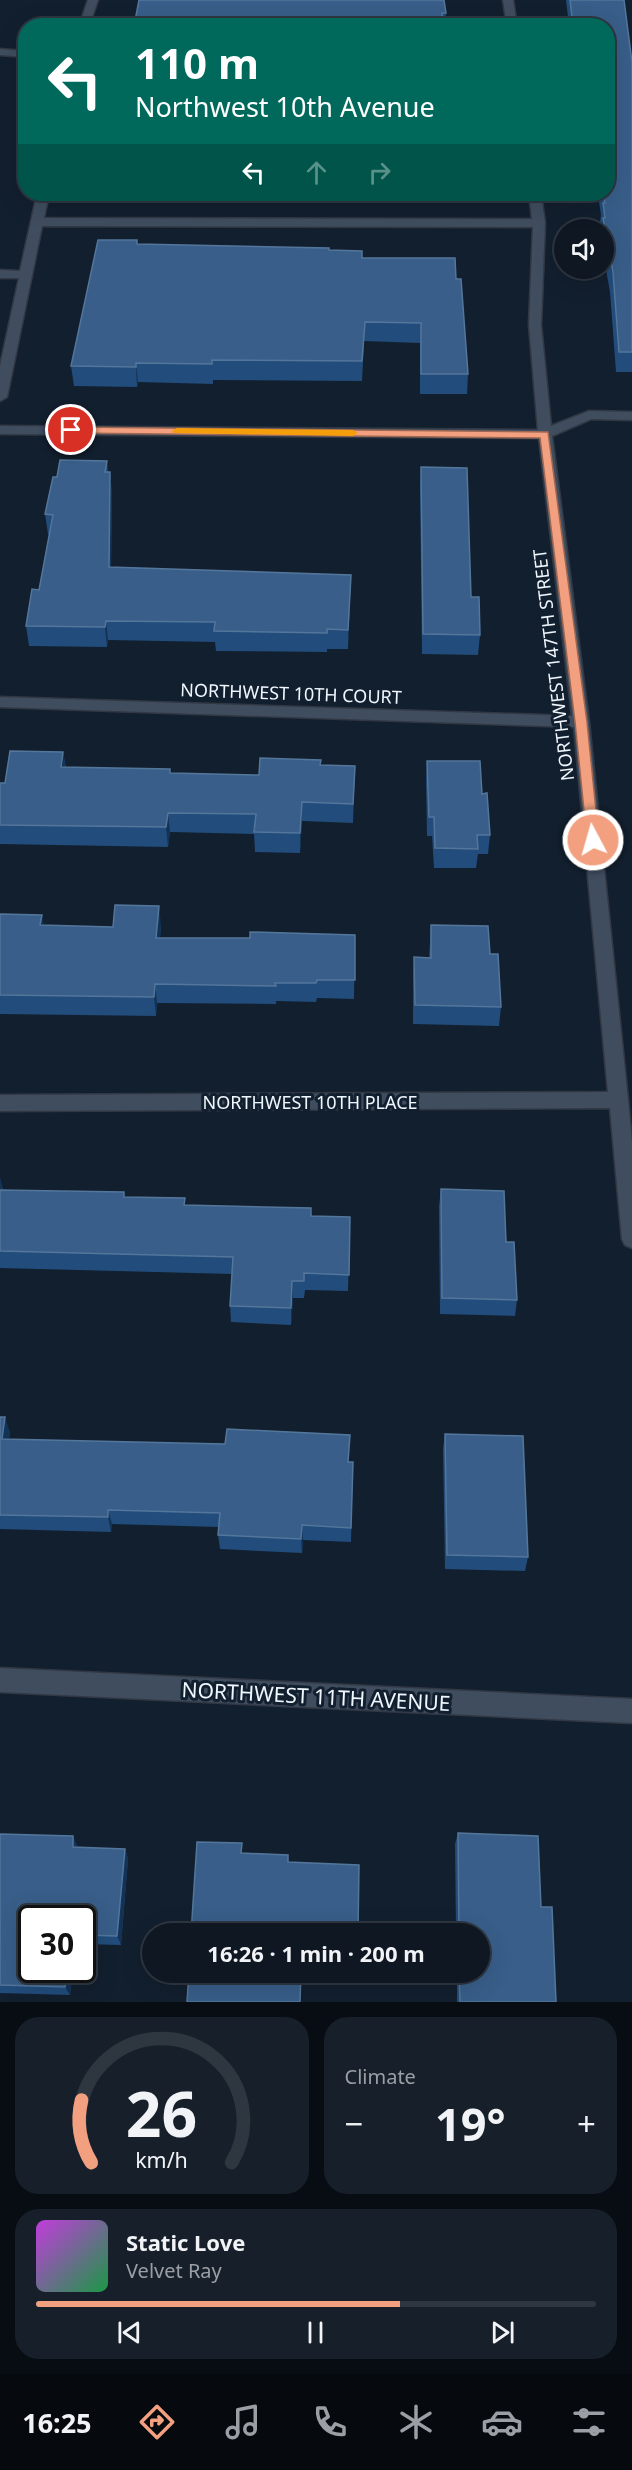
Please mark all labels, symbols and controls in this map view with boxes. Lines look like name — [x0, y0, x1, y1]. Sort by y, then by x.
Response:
text: 110 m — [135, 34, 259, 91]
icon: left — [36, 42, 114, 120]
text: Northwest 10th Avenue — [135, 88, 435, 125]
icon: left — [237, 156, 270, 189]
icon: ahead — [300, 156, 333, 189]
icon: right — [363, 156, 396, 189]
map controls — [554, 219, 614, 279]
button: sound — [554, 219, 614, 279]
pin — [45, 404, 96, 455]
icon: arrive — [54, 413, 87, 446]
street label: NORTHWEST 147TH STREET — [527, 548, 579, 782]
street label: NORTHWEST 10TH COURT — [180, 677, 402, 709]
position arrow — [561, 808, 625, 872]
street label: NORTHWEST 10TH PLACE — [202, 1090, 418, 1114]
street label: NORTHWEST 11TH AVENUE — [181, 1675, 451, 1717]
speed limit sign: 30 — [18, 1905, 96, 1983]
text: 16:26 · 1 min · 200 m — [207, 1938, 425, 1968]
text: Climate — [345, 2063, 416, 2090]
text: 26 — [126, 2070, 197, 2155]
text: 19° — [435, 2093, 506, 2154]
text: − — [345, 2101, 363, 2146]
text: + — [577, 2101, 596, 2146]
text: km/h — [135, 2145, 188, 2174]
text: Static Love — [126, 2227, 245, 2257]
text: Velvet Ray — [126, 2257, 222, 2284]
icon: previous — [113, 2316, 146, 2349]
icon: pause — [299, 2316, 332, 2349]
icon: next — [486, 2316, 519, 2349]
icon: directions — [136, 2401, 178, 2443]
icon: music — [222, 2401, 264, 2443]
icon: phone — [309, 2401, 351, 2443]
icon: climate — [395, 2401, 437, 2443]
icon: car — [481, 2401, 523, 2443]
icon: filters — [568, 2401, 610, 2443]
text: 16:25 — [22, 2404, 92, 2441]

